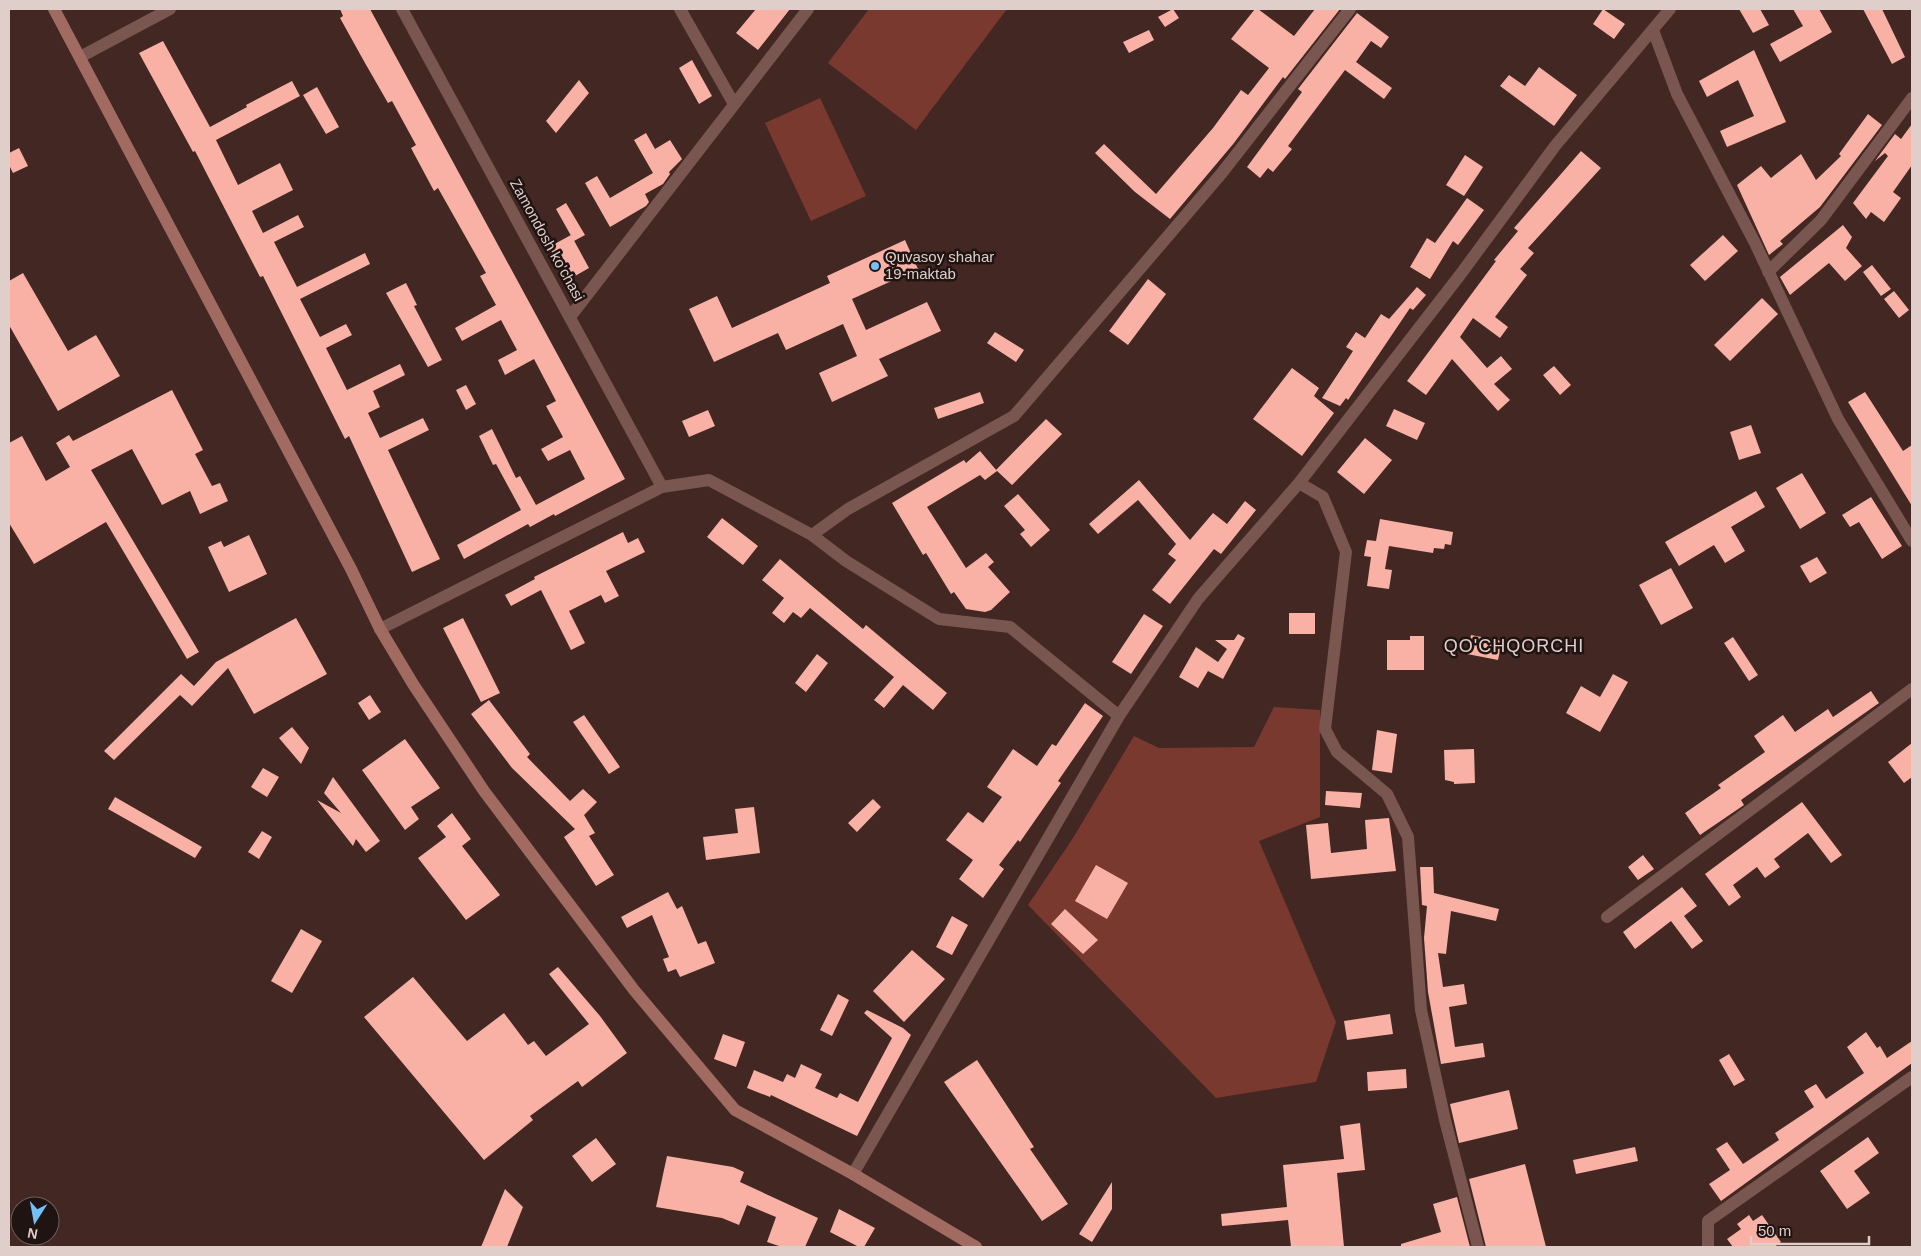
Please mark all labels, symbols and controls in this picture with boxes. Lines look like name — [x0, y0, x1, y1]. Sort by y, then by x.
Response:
street label: Zamondosh ko'chasi — [507, 176, 588, 304]
place label: Quvasoy shahar 19-maktab — [885, 248, 994, 282]
marker: Quvasoy shahar 19-maktab — [869, 260, 881, 272]
district label: QO'CHQORCHI — [1444, 636, 1584, 656]
north arrow — [10, 1196, 60, 1246]
scale bar — [1751, 1214, 1868, 1246]
text: 50 m — [1758, 1222, 1791, 1239]
text: N — [26, 1225, 39, 1243]

